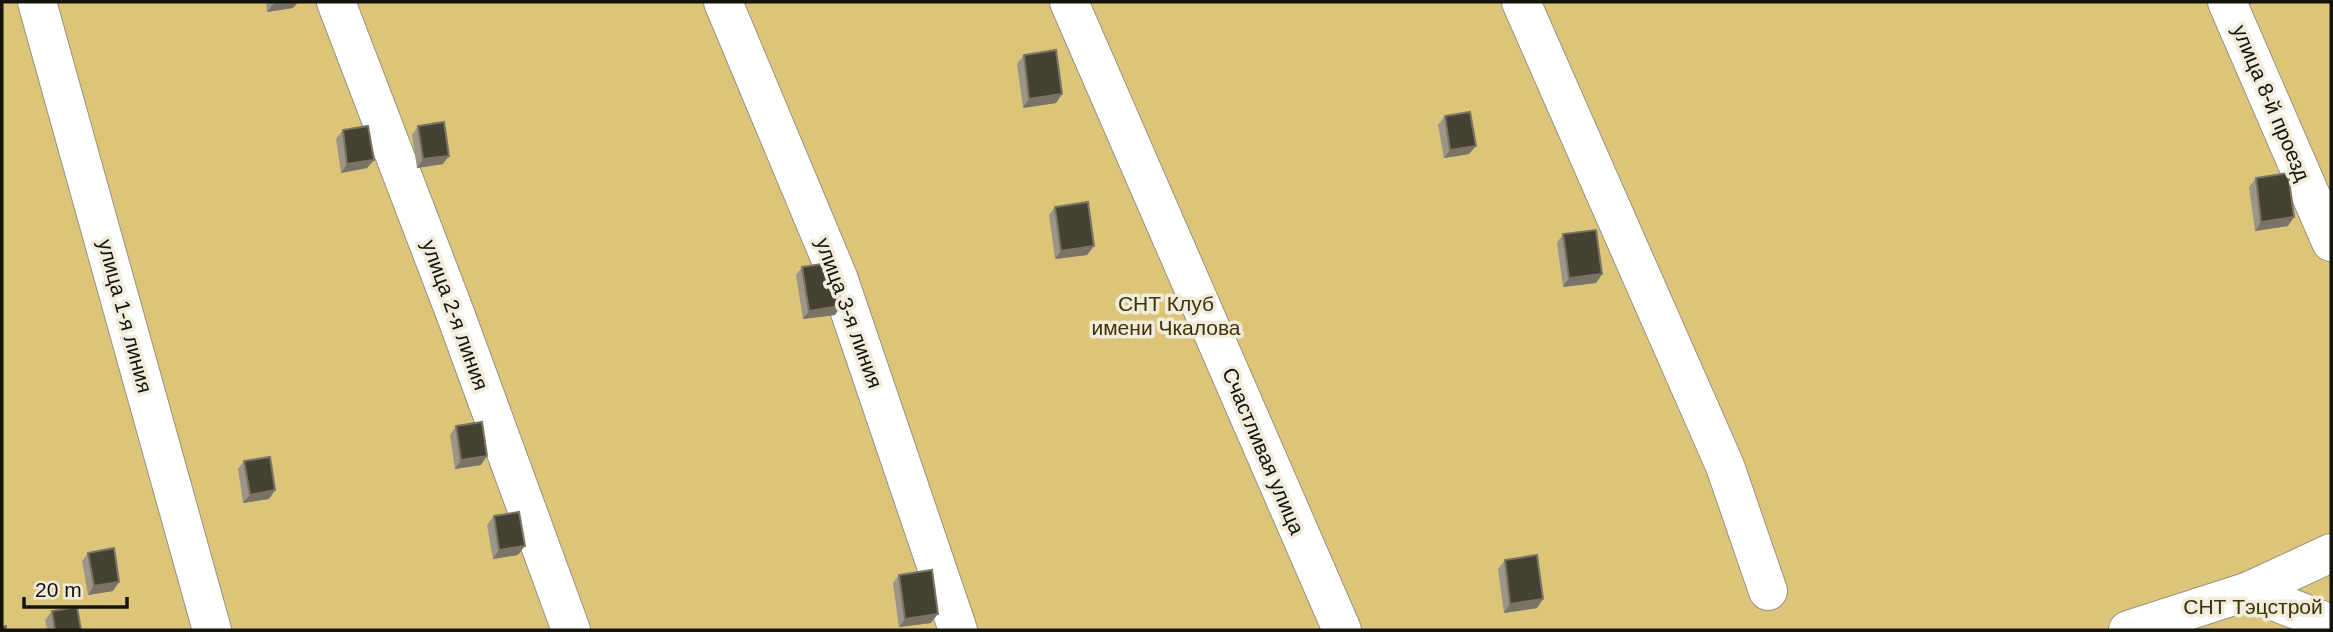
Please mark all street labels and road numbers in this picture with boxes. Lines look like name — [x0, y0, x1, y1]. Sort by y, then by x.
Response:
street label: улица 8-й проезд — [2228, 21, 2315, 184]
street label: улица 3-я линия — [812, 235, 887, 391]
street label: улица 1-я линия — [94, 237, 157, 395]
street label: улица 2-я линия — [418, 237, 493, 393]
street label: Счастливая улица — [1218, 364, 1309, 538]

